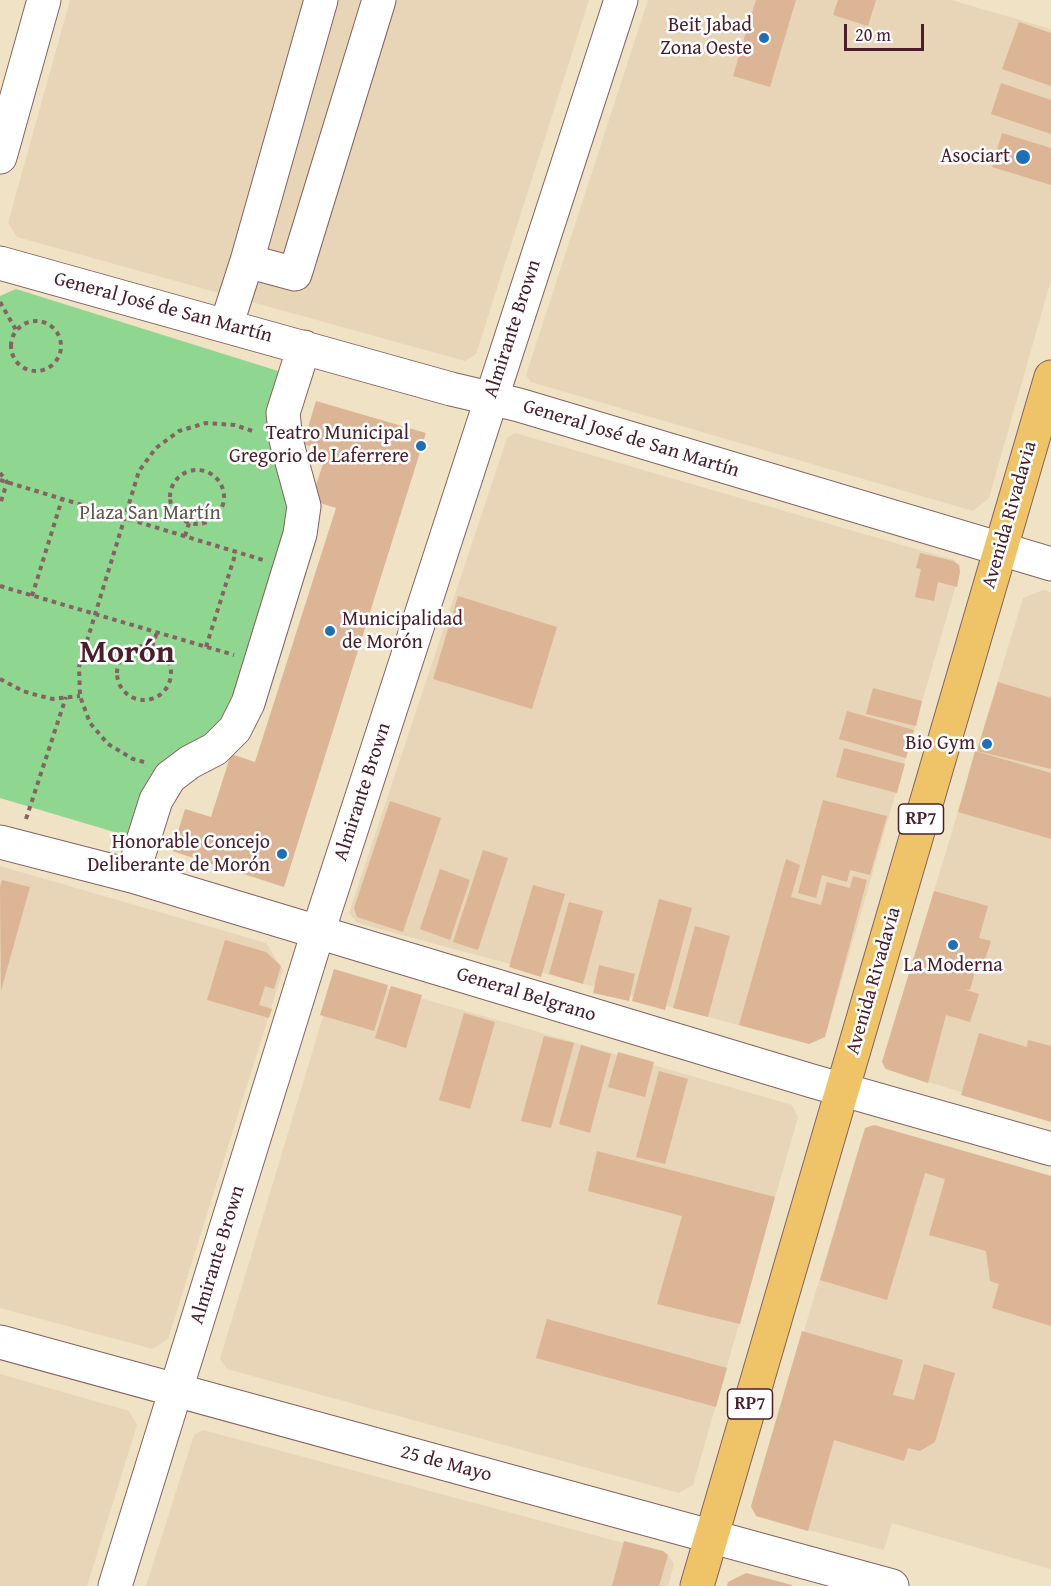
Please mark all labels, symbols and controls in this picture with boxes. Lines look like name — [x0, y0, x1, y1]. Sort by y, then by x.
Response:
scale bar — [847, 12, 926, 50]
place label: Beit Jabad Zona Oeste — [660, 14, 752, 61]
text: 20 m — [855, 21, 891, 48]
marker: Beit Jabad Zona Oeste — [757, 31, 771, 45]
place label: Asociart — [940, 145, 1010, 169]
marker: Asociart — [1014, 148, 1032, 166]
street label: Almirante Brown — [479, 257, 547, 401]
street label: General José de San Martín — [51, 267, 275, 349]
street label: General José de San Martín — [520, 395, 742, 483]
place label: Teatro Municipal Gregorio de Laferrere — [229, 422, 409, 469]
street label: Avenida Rivadavia — [977, 438, 1043, 592]
marker: Teatro Municipal Gregorio de Laferrere — [414, 439, 428, 453]
park label: Plaza San Martín — [79, 502, 221, 526]
place label: Municipalidad de Morón — [342, 608, 463, 655]
marker: Municipalidad de Morón — [323, 624, 337, 638]
district label: Morón — [79, 635, 175, 673]
street label: Almirante Brown — [329, 720, 397, 864]
place label: Bio Gym — [905, 732, 975, 756]
marker: Bio Gym — [980, 737, 994, 751]
road number: RP7 — [898, 804, 944, 834]
place label: Honorable Concejo Deliberante de Morón — [87, 831, 270, 878]
marker: Honorable Concejo Deliberante de Morón — [275, 847, 289, 861]
street label: Avenida Rivadavia — [841, 904, 907, 1058]
marker: La Moderna — [946, 938, 960, 952]
place label: La Moderna — [903, 954, 1003, 978]
street label: General Belgrano — [453, 962, 599, 1028]
street label: Almirante Brown — [185, 1183, 251, 1327]
road number: RP7 — [728, 1389, 772, 1419]
street label: 25 de Mayo — [398, 1440, 494, 1488]

